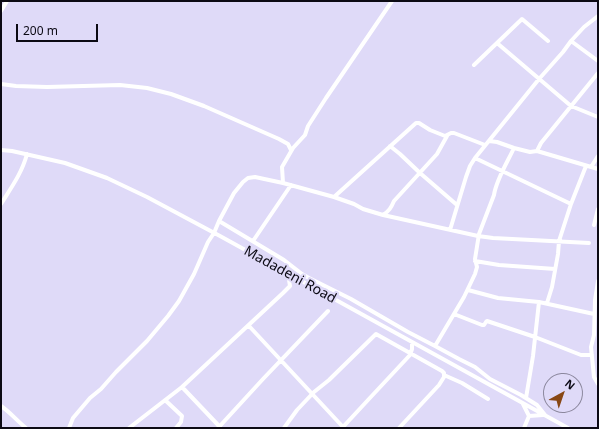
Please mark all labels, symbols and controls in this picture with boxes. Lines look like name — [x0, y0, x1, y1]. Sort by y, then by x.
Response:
scale bar — [18, 16, 100, 42]
text: 200 m — [23, 22, 58, 39]
street label: Madadeni Road — [241, 243, 339, 307]
north arrow — [543, 373, 583, 413]
text: N — [562, 376, 579, 393]

